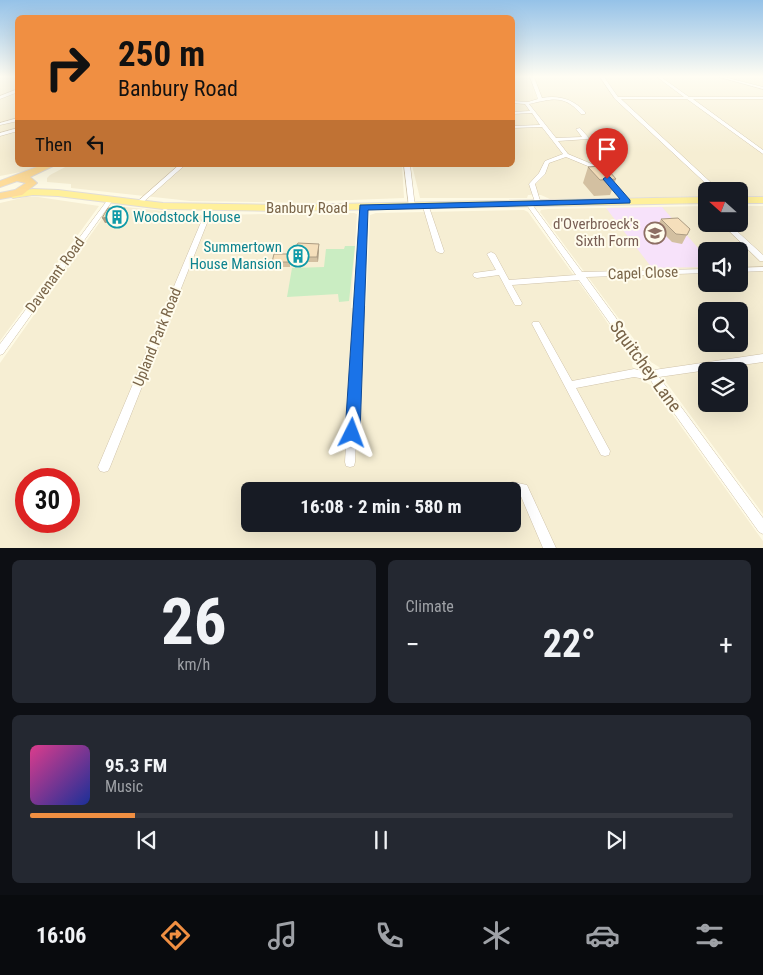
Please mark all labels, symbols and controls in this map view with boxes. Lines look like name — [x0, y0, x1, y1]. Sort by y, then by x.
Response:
text: 250 m — [118, 34, 205, 75]
icon: right — [35, 35, 100, 100]
text: Banbury Road — [118, 76, 238, 101]
pin — [586, 128, 628, 179]
icon: left — [82, 130, 110, 158]
text: Then — [35, 133, 72, 156]
icon: arrive — [593, 135, 621, 163]
north arrow — [698, 182, 748, 232]
map controls — [698, 182, 748, 412]
street label: Banbury Road — [266, 199, 348, 217]
building icon: Woodstock House — [105, 205, 129, 229]
place label: Woodstock House — [133, 208, 240, 226]
place label: d'Overbroeck's Sixth Form — [553, 215, 639, 250]
school or university icon: d'Overbroeck's Sixth Form — [643, 221, 667, 245]
street label: Davenant Road — [22, 234, 88, 316]
place label: Summertown House Mansion — [190, 238, 282, 273]
button: sound — [698, 242, 748, 292]
building icon: Summertown House Mansion — [286, 244, 310, 268]
street label: Capel Close — [608, 263, 678, 283]
street label: Upland Park Road — [129, 285, 185, 389]
button: search — [698, 302, 748, 352]
street label: Squitchey Lane — [606, 316, 686, 416]
button: layers — [698, 362, 748, 412]
position arrow — [325, 406, 377, 458]
speed limit sign: 30 — [15, 468, 80, 533]
text: 16:08 · 2 min · 580 m — [300, 495, 462, 518]
text: 26 — [161, 584, 227, 660]
text: Climate — [406, 597, 454, 616]
text: 22° — [543, 622, 596, 666]
text: − — [406, 628, 420, 661]
text: + — [719, 628, 733, 661]
text: km/h — [177, 655, 210, 674]
text: 95.3 FM — [105, 754, 167, 777]
text: Music — [105, 777, 143, 796]
icon: previous — [133, 826, 161, 854]
icon: pause — [367, 826, 395, 854]
icon: next — [602, 826, 630, 854]
icon: directions — [158, 918, 193, 953]
icon: music — [265, 918, 300, 953]
icon: phone — [372, 918, 407, 953]
icon: climate — [479, 918, 514, 953]
icon: car — [585, 918, 620, 953]
icon: filters — [692, 918, 727, 953]
text: 16:06 — [36, 923, 86, 948]

